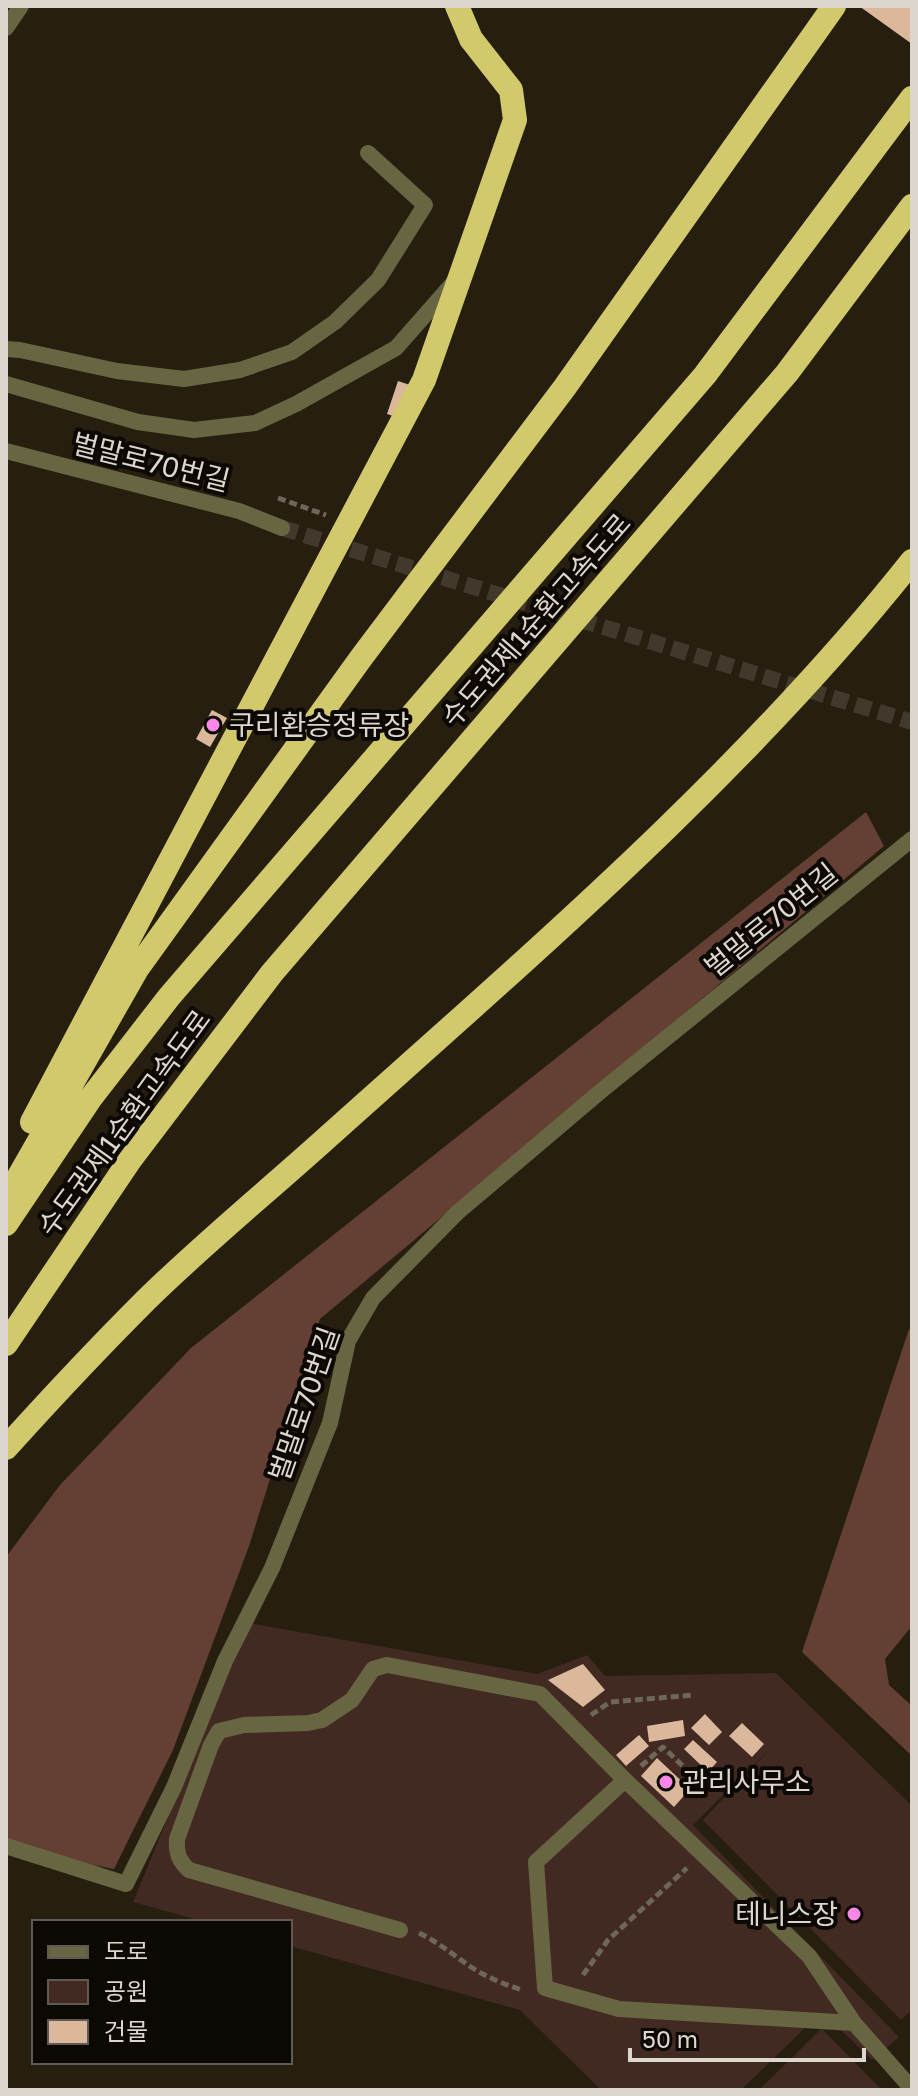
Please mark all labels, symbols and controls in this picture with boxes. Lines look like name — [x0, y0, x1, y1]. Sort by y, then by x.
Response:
street label: 벌말로70번길 — [69, 426, 233, 497]
street label: 수도권제1순환고속도로 — [434, 507, 637, 733]
place label: 구리환승정류장 — [229, 708, 409, 741]
marker: 구리환승정류장 — [204, 716, 222, 734]
street label: 벌말로70번길 — [698, 856, 844, 983]
street label: 수도권제1순환고속도로 — [31, 1003, 217, 1242]
street label: 벌말로70번길 — [262, 1322, 345, 1485]
place label: 관리사무소 — [682, 1765, 811, 1798]
marker: 관리사무소 — [657, 1773, 675, 1791]
place label: 테니스장 — [735, 1897, 838, 1930]
marker: 테니스장 — [845, 1905, 863, 1923]
legend — [32, 1920, 292, 2064]
text: 도로 — [104, 1936, 148, 1965]
text: 공원 — [104, 1976, 148, 2005]
scale bar — [630, 2012, 864, 2062]
text: 건물 — [104, 2016, 148, 2045]
text: 50 m — [642, 2024, 698, 2053]

